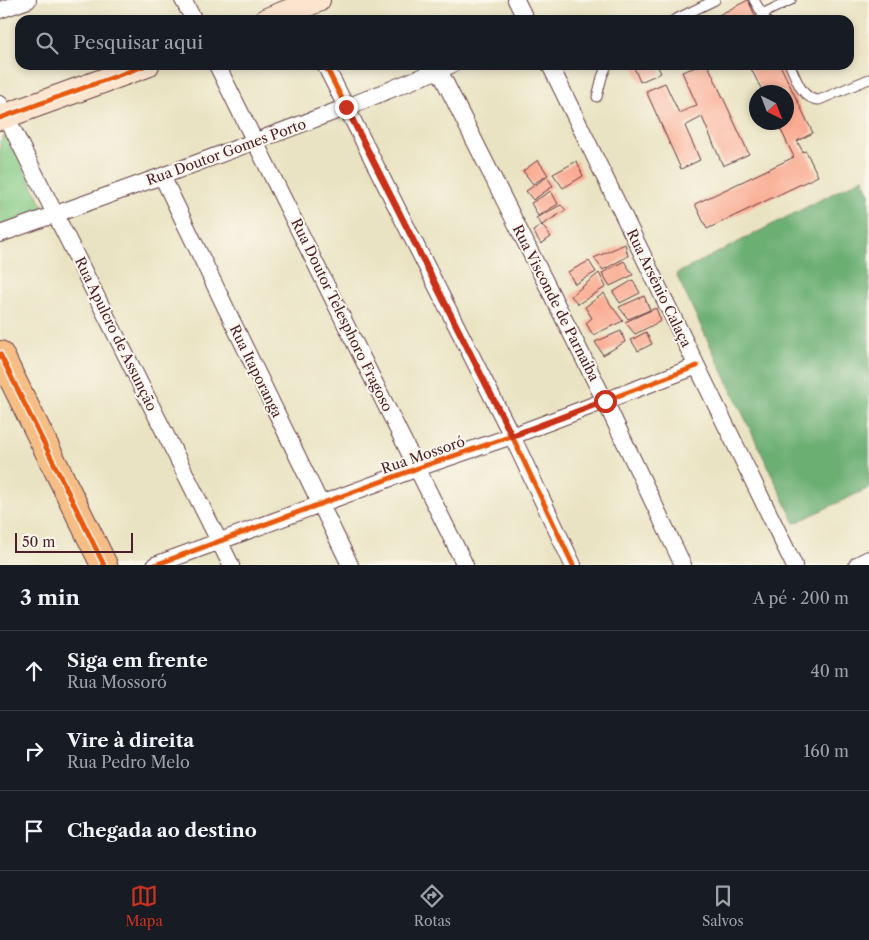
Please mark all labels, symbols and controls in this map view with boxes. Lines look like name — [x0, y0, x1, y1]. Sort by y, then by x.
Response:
search box — [15, 15, 854, 70]
icon: search — [33, 29, 61, 57]
text: Pesquisar aqui — [73, 31, 203, 54]
north arrow — [749, 85, 794, 130]
route end — [335, 96, 358, 119]
street label: Rua Doutor Gomes Porto — [144, 115, 308, 189]
street label: Rua Doutor Telesphoro Fragoso — [287, 215, 397, 415]
street label: Rua Visconde de Parnaíba — [509, 222, 604, 385]
street label: Rua Arsênio Calaça — [623, 226, 696, 351]
street label: Rua Apulcro de Assunção — [71, 254, 161, 414]
street label: Rua Itaporanga — [226, 322, 287, 421]
route start — [594, 390, 617, 413]
street label: Rua Mossoró — [379, 432, 467, 478]
scale bar — [15, 530, 132, 553]
text: 50 m — [22, 533, 55, 551]
text: 3 min — [20, 585, 80, 610]
text: A pé · 200 m — [753, 588, 849, 608]
text: Siga em frente — [67, 649, 208, 672]
icon: ahead — [20, 657, 48, 685]
text: 40 m — [810, 661, 849, 681]
text: Rua Mossoró — [67, 672, 167, 692]
text: Vire à direita — [67, 729, 194, 752]
icon: right — [20, 737, 48, 765]
text: 160 m — [804, 741, 849, 761]
text: Rua Pedro Melo — [67, 752, 190, 772]
icon: arrive — [20, 817, 48, 845]
text: Chegada ao destino — [67, 819, 257, 842]
tab: Mapa — [125, 882, 163, 930]
tab: Rotas — [414, 882, 451, 930]
tab: Salvos — [702, 882, 744, 930]

